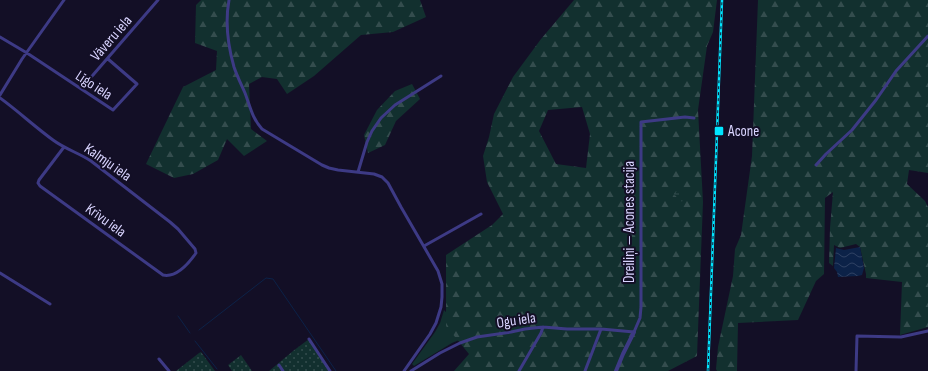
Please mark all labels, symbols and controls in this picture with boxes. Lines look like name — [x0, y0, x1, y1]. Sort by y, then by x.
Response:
street label: Vāveru iela — [86, 12, 136, 65]
street label: Līgo iela — [72, 66, 116, 104]
place label: Acone — [727, 122, 759, 141]
marker: Acone — [713, 125, 725, 137]
street label: Kalmju iela — [80, 139, 135, 186]
street label: Dreiliņi — Acones stacija — [620, 161, 639, 283]
street label: Krīvu iela — [82, 199, 130, 242]
street label: Ogu iela — [495, 308, 537, 333]

